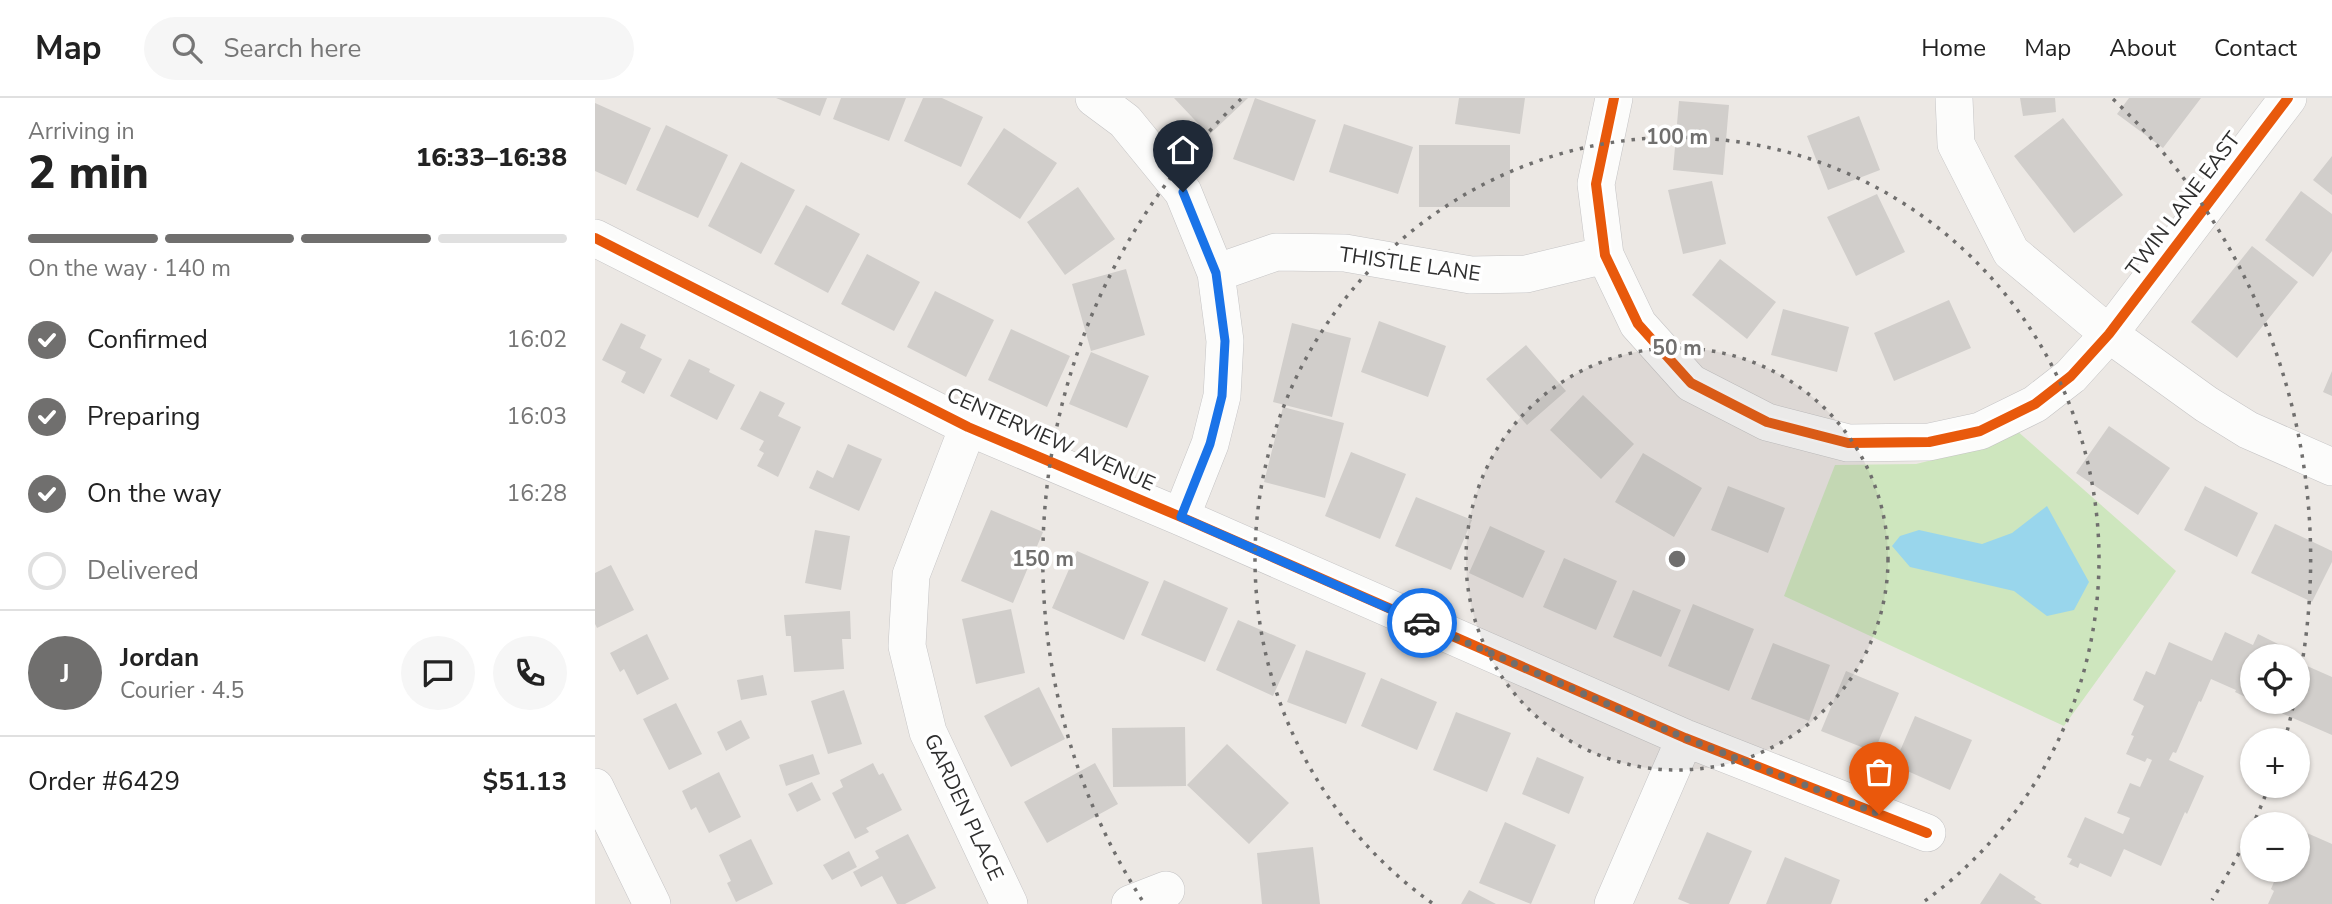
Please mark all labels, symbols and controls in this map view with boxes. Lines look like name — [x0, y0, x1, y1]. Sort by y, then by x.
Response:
search box — [144, 17, 634, 80]
text: Map — [35, 26, 102, 71]
icon: search — [168, 29, 206, 67]
text: Search here — [224, 31, 361, 66]
text: Home — [1921, 32, 1986, 64]
text: Map — [2024, 32, 2071, 64]
text: About — [2109, 32, 2176, 64]
text: Contact — [2214, 32, 2297, 64]
text: Arriving in — [28, 116, 135, 147]
pin — [1153, 120, 1213, 192]
text: 100 m — [1646, 123, 1708, 151]
street label: TWIN LANE EAST — [2119, 126, 2247, 282]
icon: home — [1164, 131, 1202, 169]
text: 16:33–16:38 — [416, 140, 567, 175]
text: 2 min — [28, 141, 149, 204]
street label: THISTLE LANE — [1338, 240, 1482, 288]
text: On the way · 140 m — [28, 253, 231, 284]
icon: check — [28, 321, 66, 359]
text: Confirmed — [87, 322, 208, 357]
text: 16:02 — [507, 324, 567, 355]
text: 50 m — [1652, 334, 1702, 362]
street label: CENTERVIEW AVENUE — [943, 380, 1159, 498]
icon: check — [28, 398, 66, 436]
text: Preparing — [87, 399, 200, 434]
text: 16:03 — [507, 401, 567, 432]
icon: check — [28, 475, 66, 513]
text: On the way — [87, 476, 221, 511]
text: 16:28 — [507, 478, 567, 509]
text: 150 m — [1012, 545, 1074, 573]
centre of rings — [1665, 547, 1689, 571]
text: Delivered — [87, 553, 199, 588]
courier — [1387, 588, 1457, 658]
icon: car — [1403, 604, 1441, 642]
button: chat — [401, 636, 475, 710]
button: phone — [493, 636, 567, 710]
text: Jordan — [120, 640, 199, 675]
map controls — [2240, 644, 2310, 882]
button: locate — [2240, 644, 2310, 714]
text: J — [60, 656, 70, 691]
text: Courier · 4.5 — [120, 675, 244, 706]
button: + — [2240, 728, 2310, 798]
street label: GARDEN PLACE — [918, 729, 1010, 885]
pin — [1849, 742, 1909, 814]
icon: bag — [1860, 753, 1898, 791]
text: Order #6429 — [28, 764, 180, 799]
text: $51.13 — [483, 764, 567, 799]
button: − — [2240, 812, 2310, 882]

